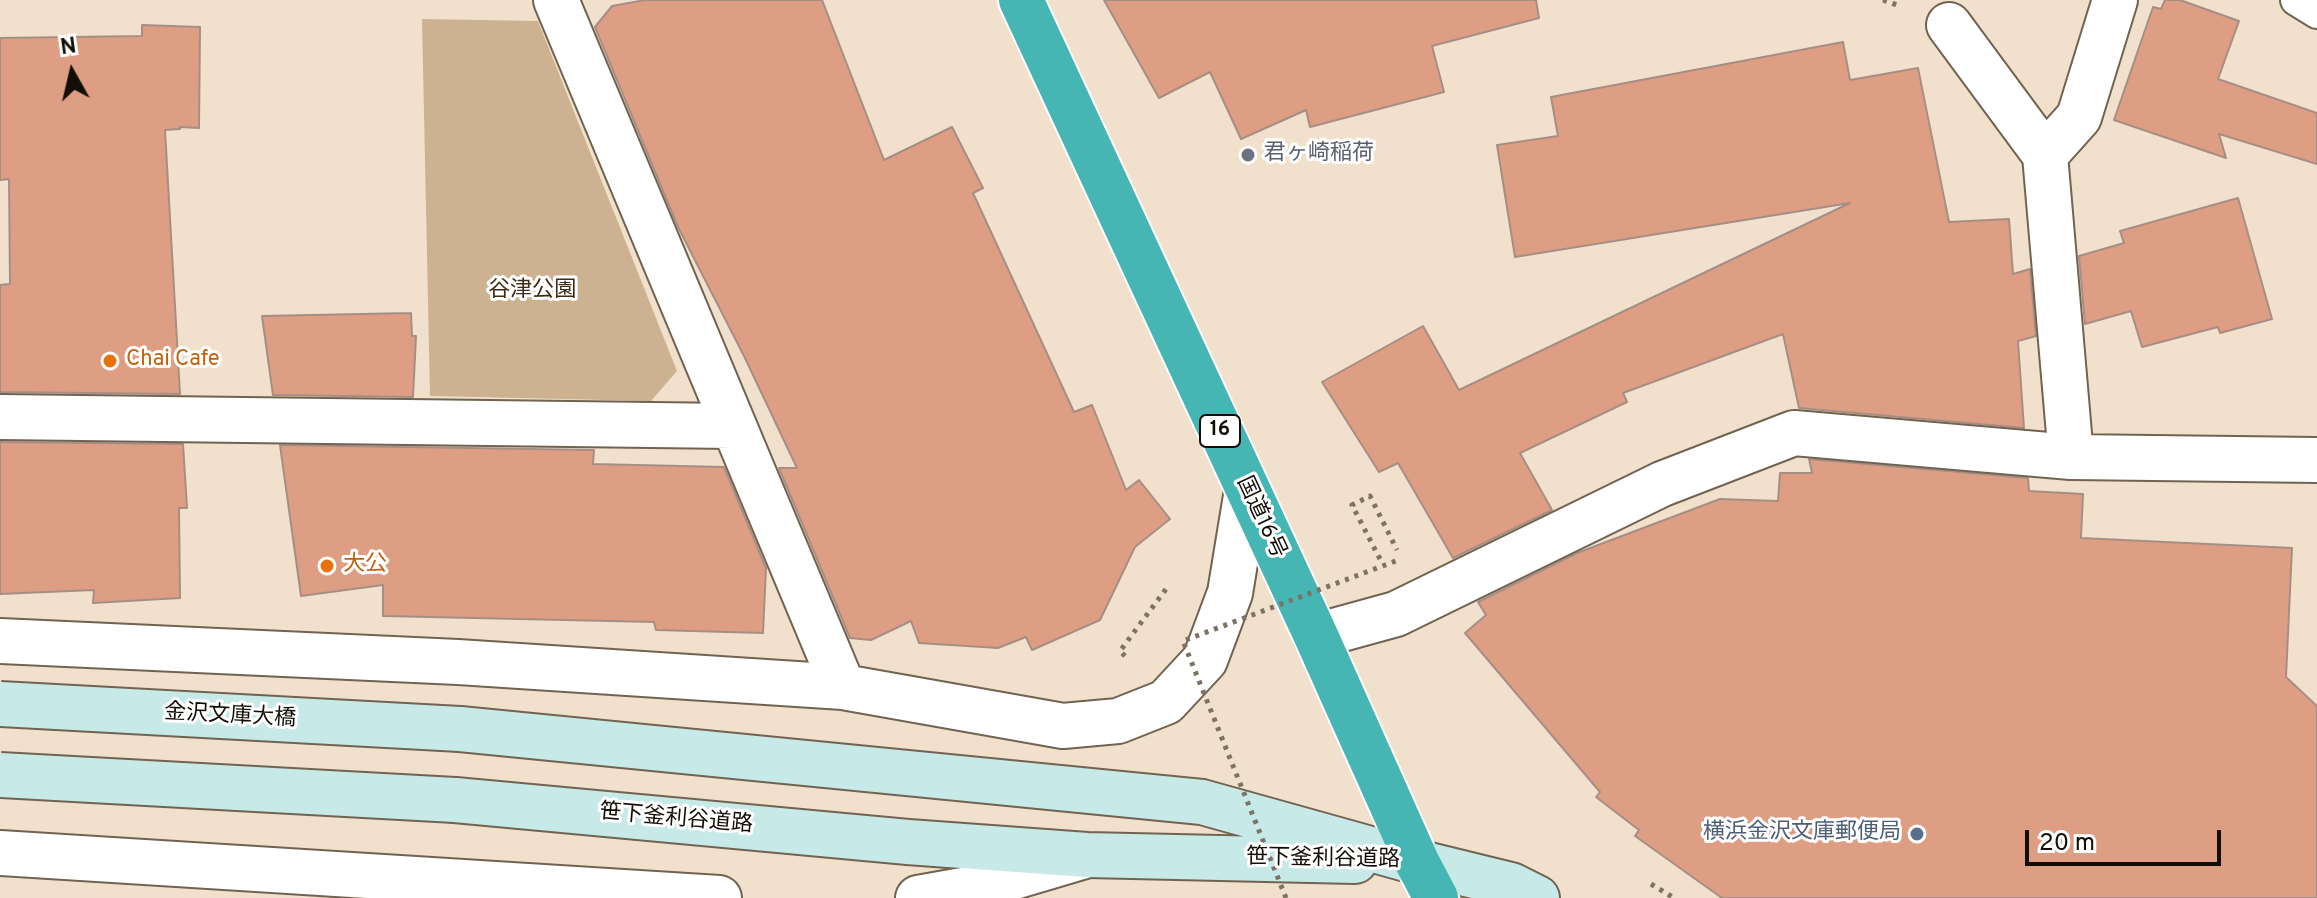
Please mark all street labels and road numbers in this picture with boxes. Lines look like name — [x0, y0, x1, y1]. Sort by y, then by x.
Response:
road number: 16 — [1200, 415, 1240, 447]
street label: 国道16号 — [1230, 473, 1290, 563]
street label: 金沢文庫大橋 — [163, 700, 297, 734]
street label: 笹下釜利谷道路 — [598, 800, 754, 840]
street label: 笹下釜利谷道路 — [1246, 845, 1400, 875]

